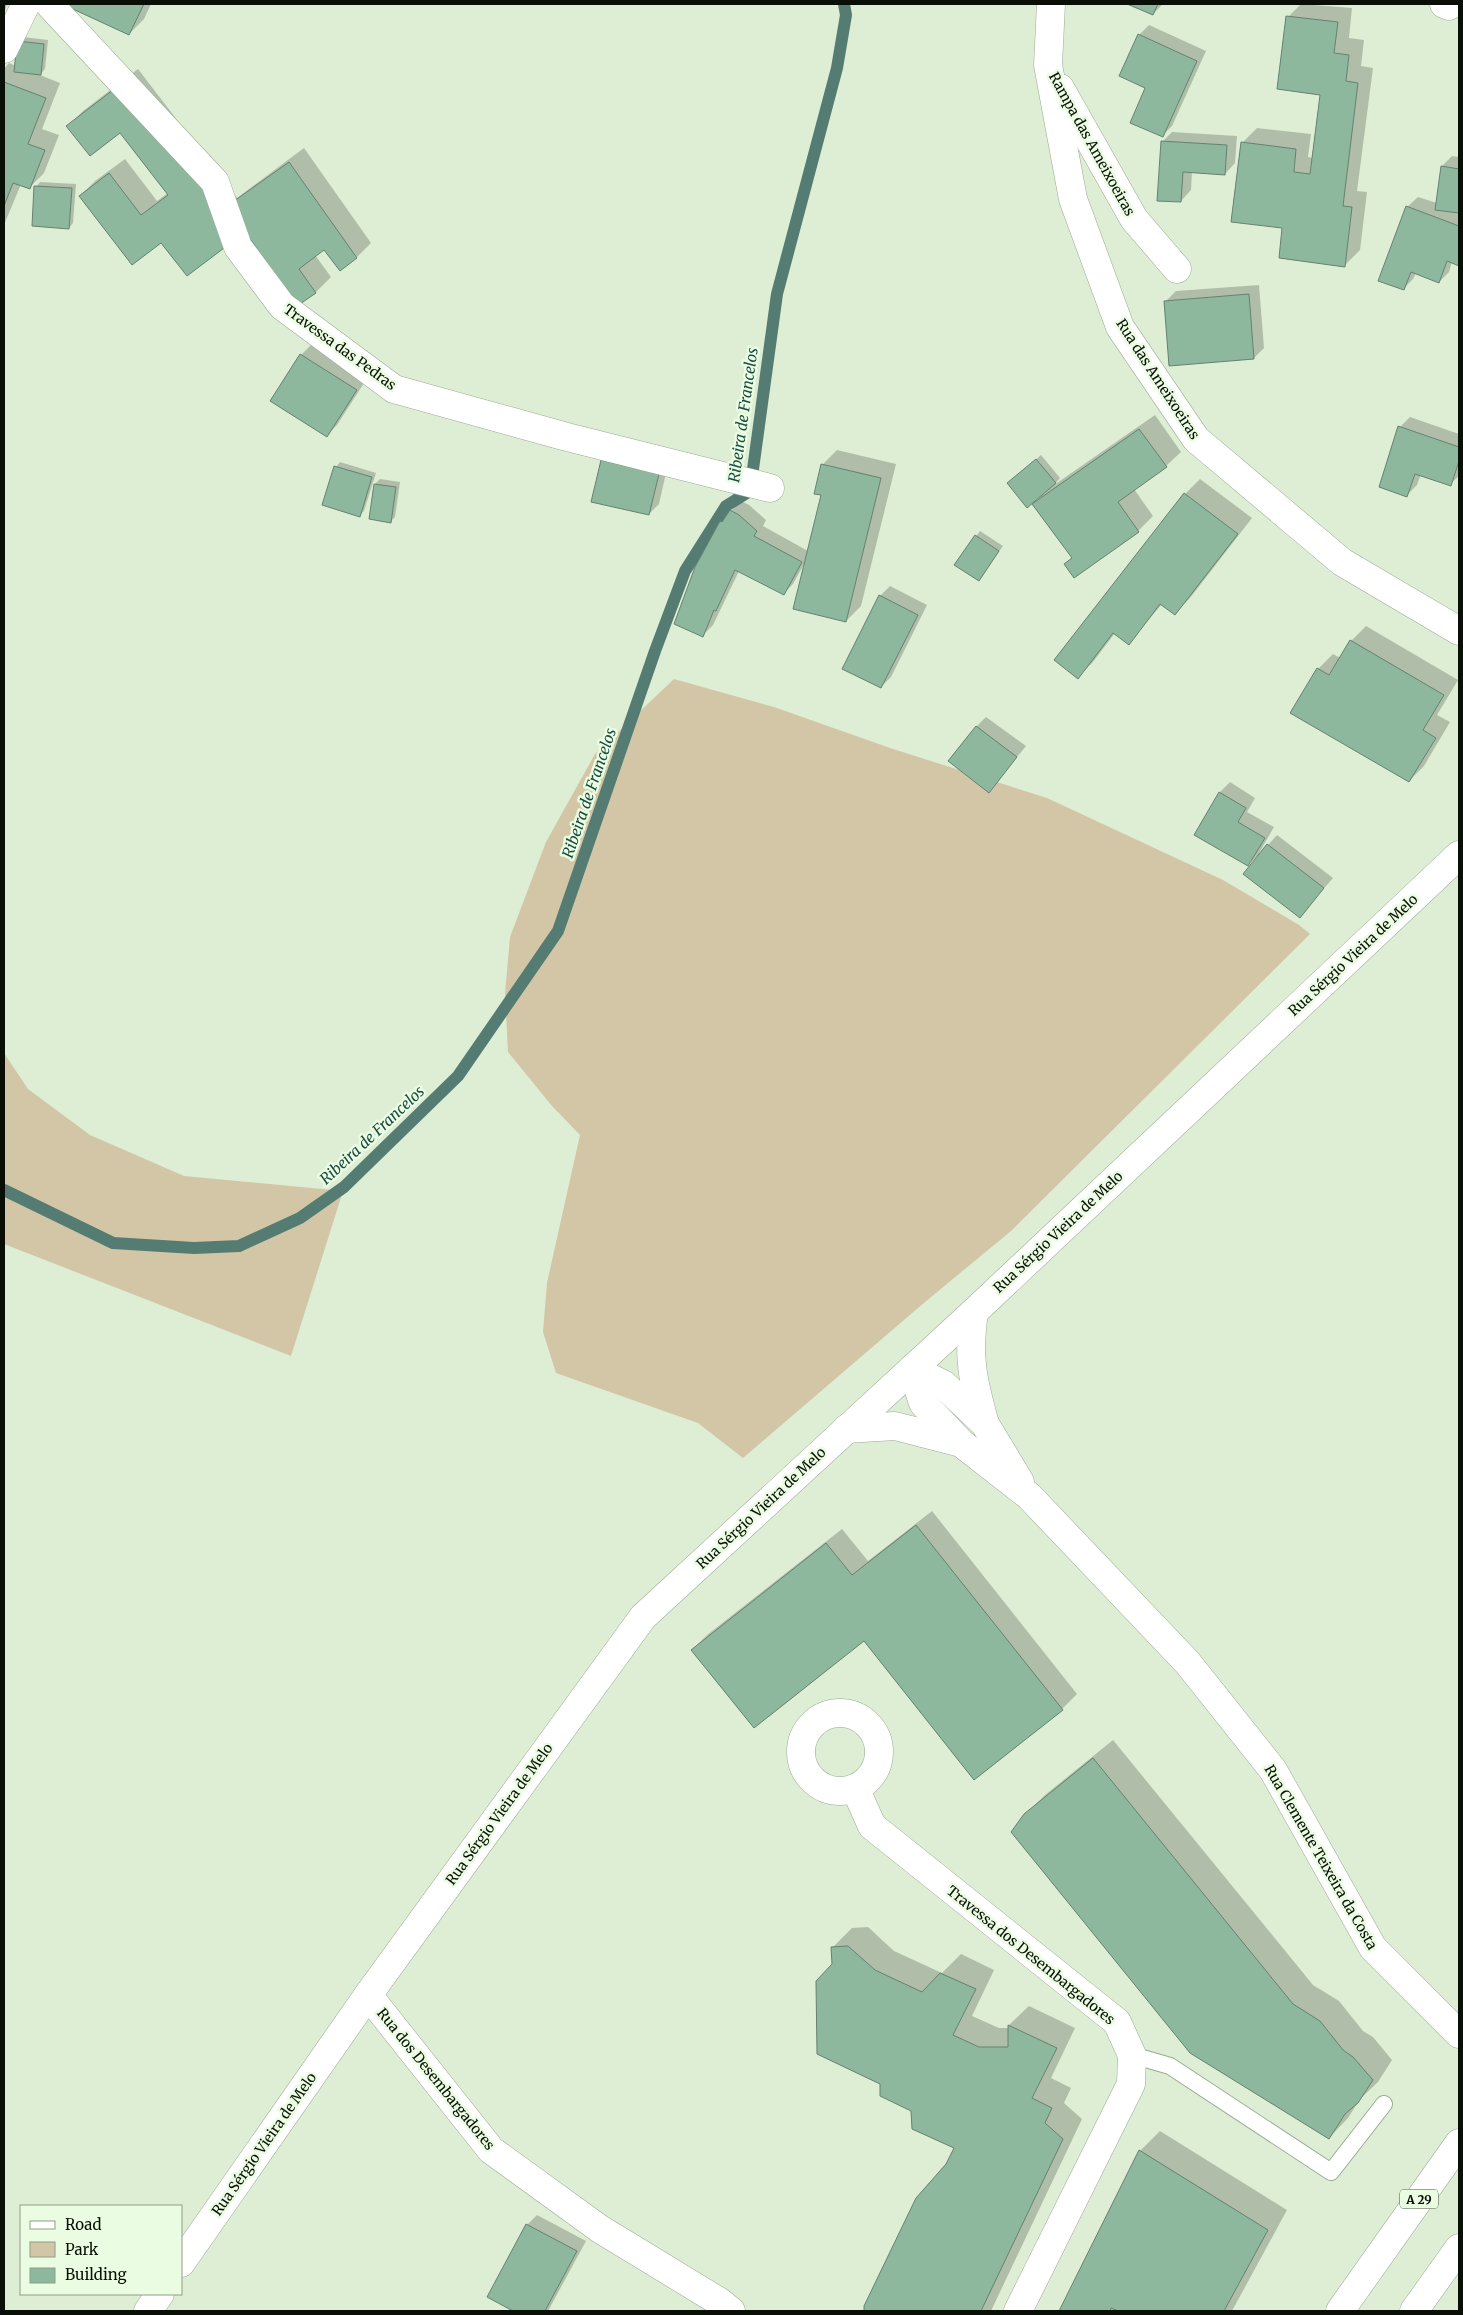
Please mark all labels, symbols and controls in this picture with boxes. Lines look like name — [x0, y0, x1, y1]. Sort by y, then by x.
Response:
street label: Rampa das Ameixoeiras — [1045, 69, 1139, 219]
street label: Travessa das Pedras — [280, 300, 400, 394]
street label: Rua das Ameixoeiras — [1112, 315, 1204, 443]
water label: Ribeira de Francelos — [724, 346, 762, 484]
water label: Ribeira de Francelos — [558, 726, 620, 860]
street label: Rua Sérgio Vieira de Melo — [1284, 890, 1422, 1020]
water label: Ribeira de Francelos — [316, 1082, 428, 1188]
street label: Rua Sérgio Vieira de Melo — [989, 1167, 1127, 1297]
street label: Rua Sérgio Vieira de Melo — [692, 1443, 830, 1573]
street label: Rua Sérgio Vieira de Melo — [442, 1740, 556, 1888]
street label: Rua Clemente Teixeira da Costa — [1261, 1761, 1382, 1953]
street label: Travessa dos Desembargadores — [943, 1882, 1119, 2029]
street label: Rua dos Desembargadores — [373, 2004, 499, 2154]
street label: Rua Sérgio Vieira de Melo — [208, 2069, 320, 2219]
road number: A 29 — [1400, 2190, 1438, 2208]
legend — [20, 2205, 182, 2295]
text: Road — [65, 2215, 101, 2234]
text: Park — [65, 2240, 99, 2259]
text: Building — [65, 2265, 127, 2284]

